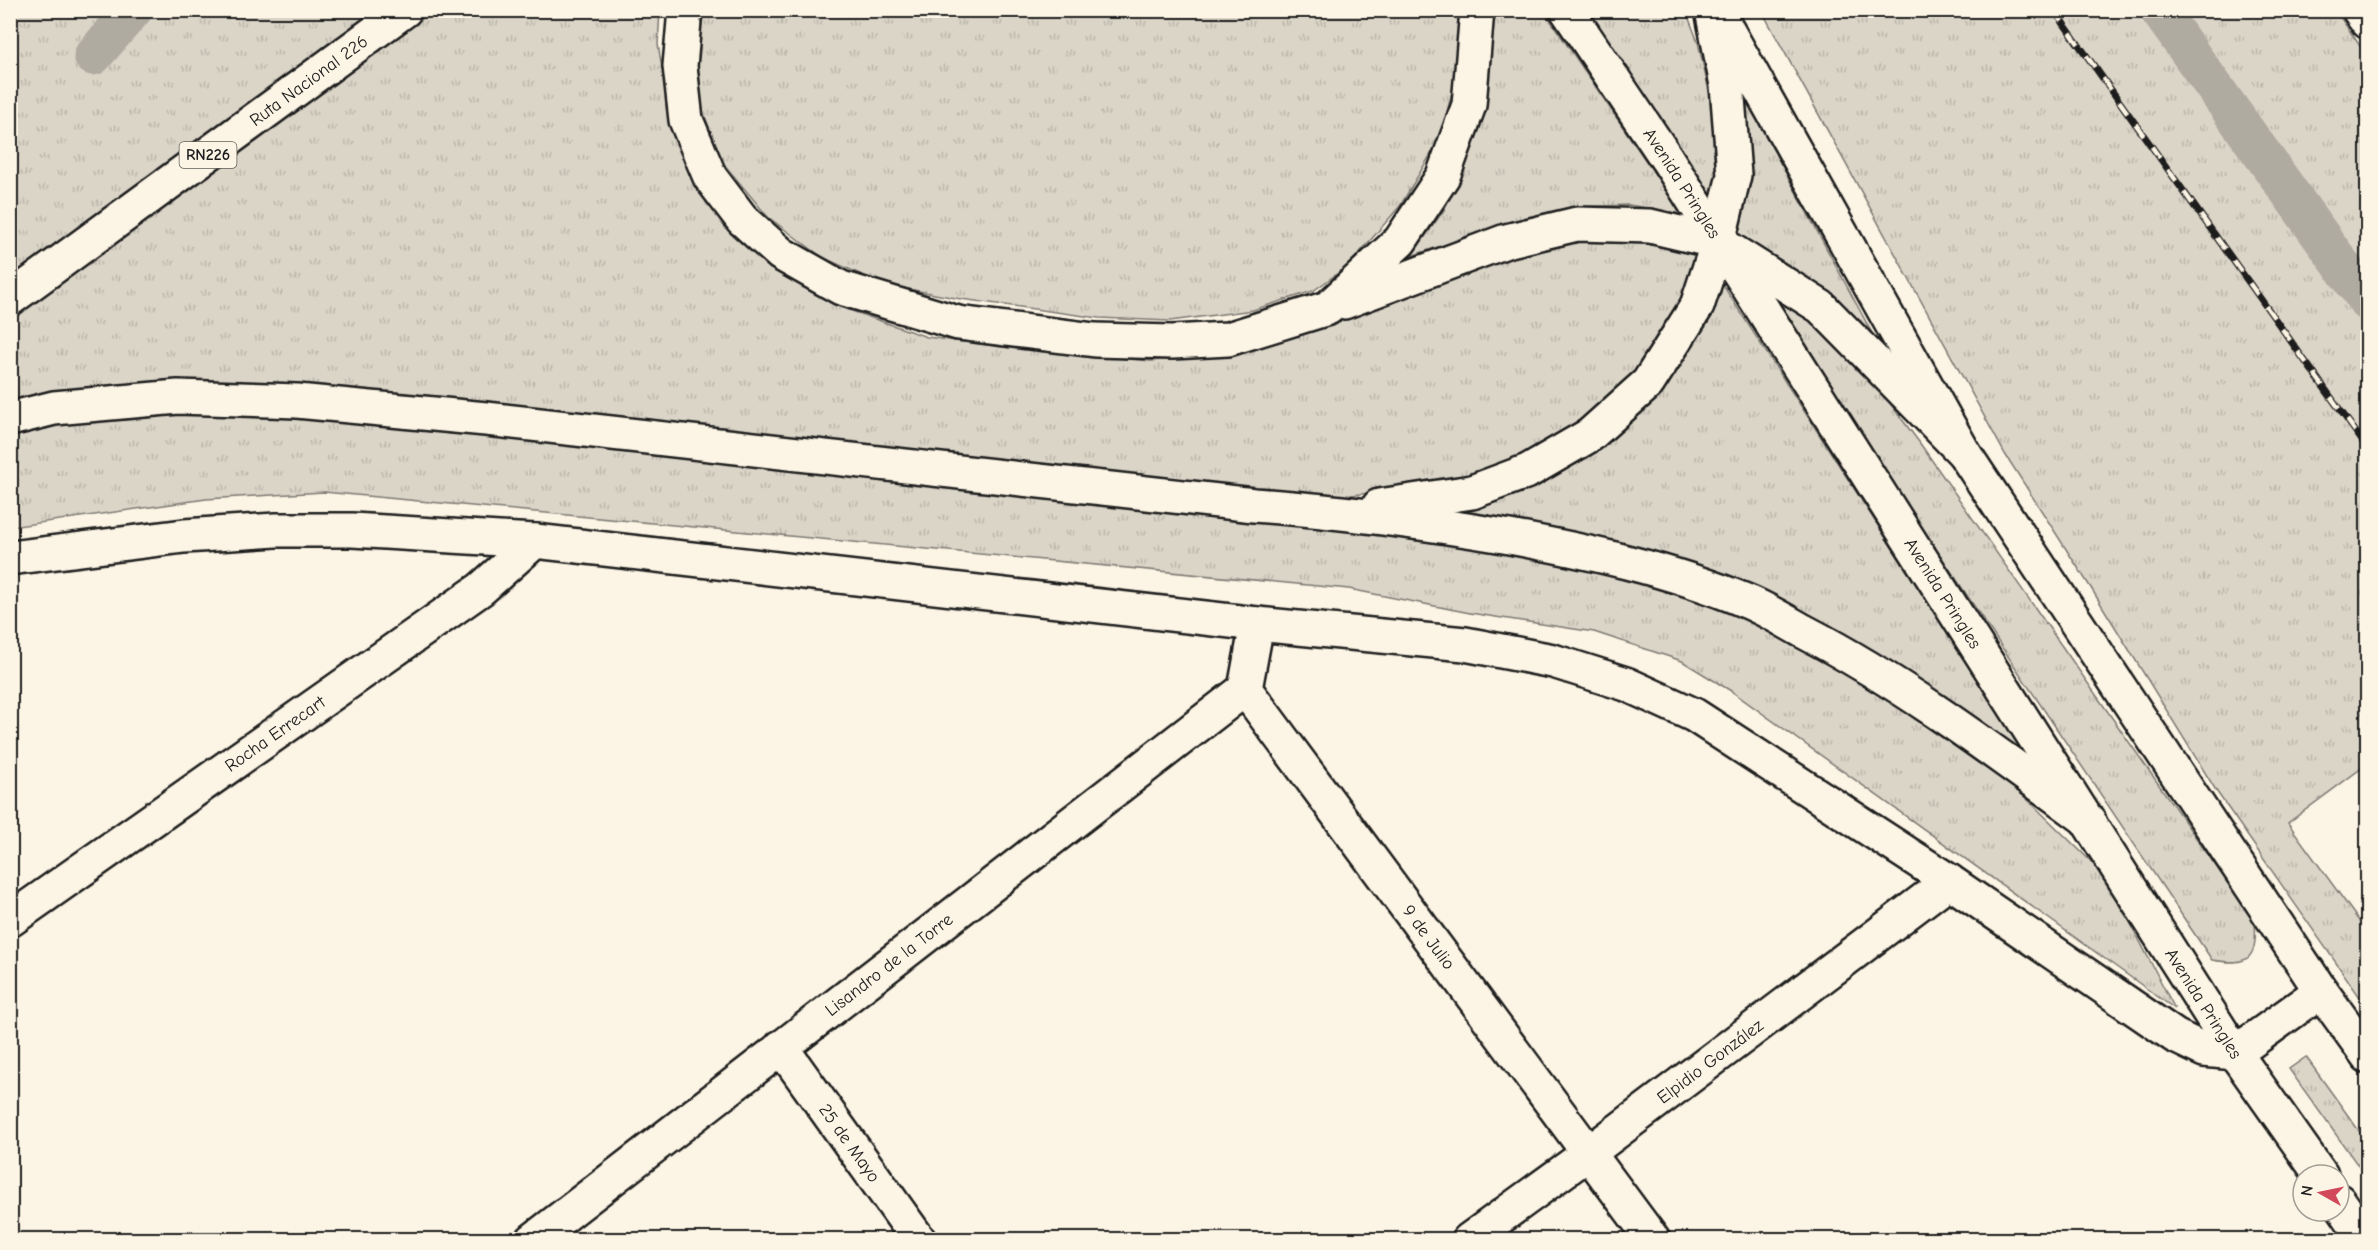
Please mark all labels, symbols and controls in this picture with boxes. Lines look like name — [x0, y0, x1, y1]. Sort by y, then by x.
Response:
street label: Ruta Nacional 226 — [245, 30, 372, 131]
street label: Avenida Pringles — [1639, 124, 1725, 242]
road number: RN226 — [180, 142, 236, 168]
street label: Avenida Pringles — [1900, 534, 1986, 653]
street label: Rocha Errecart — [221, 691, 330, 776]
street label: 9 de Julio — [1398, 901, 1460, 974]
street label: Lisandro de la Torre — [821, 909, 957, 1021]
street label: Avenida Pringles — [2161, 944, 2246, 1063]
street label: Elpidio González — [1653, 1014, 1767, 1108]
street label: 25 de Mayo — [814, 1100, 885, 1186]
north arrow — [2291, 1163, 2351, 1223]
text: N — [2297, 1184, 2317, 1197]

